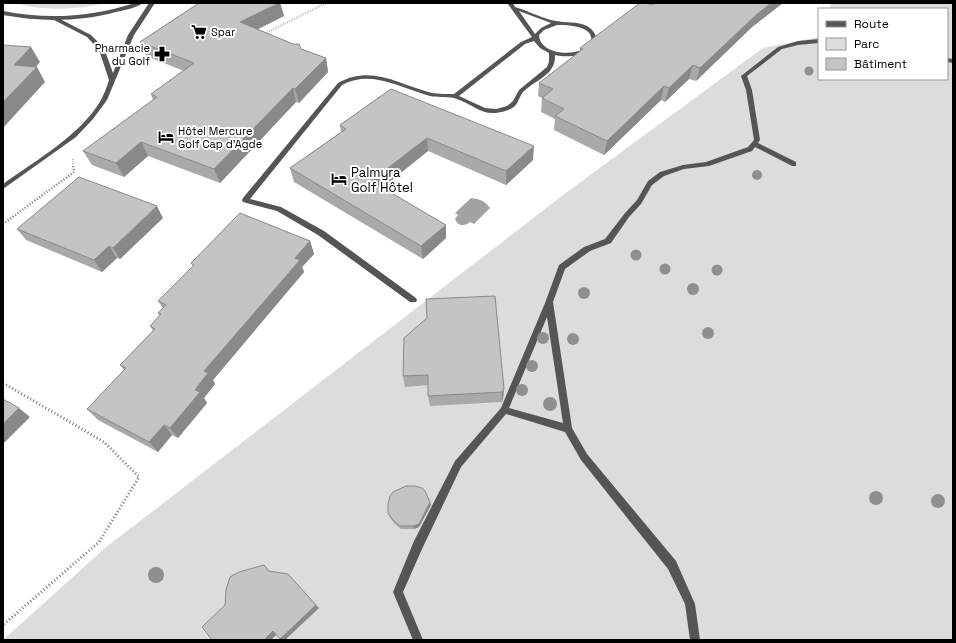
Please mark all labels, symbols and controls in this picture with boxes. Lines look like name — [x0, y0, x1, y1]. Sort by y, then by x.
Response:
legend — [818, 8, 948, 80]
text: Route — [854, 16, 889, 32]
supermarket icon: Spar — [190, 23, 208, 41]
place label: Spar — [211, 25, 235, 39]
text: Parc — [854, 36, 879, 52]
place label: Pharmacie du Golf — [95, 41, 150, 68]
pharmacy icon: Pharmacie du Golf — [153, 45, 171, 63]
text: Bâtiment — [854, 56, 907, 72]
place label: Hôtel Mercure Golf Cap d'Agde — [178, 124, 262, 151]
hotel icon: Hôtel Mercure Golf Cap d'Agde — [157, 128, 175, 146]
place label: Palmyra Golf Hôtel — [351, 164, 413, 196]
hotel icon: Palmyra Golf Hôtel — [330, 170, 348, 188]

